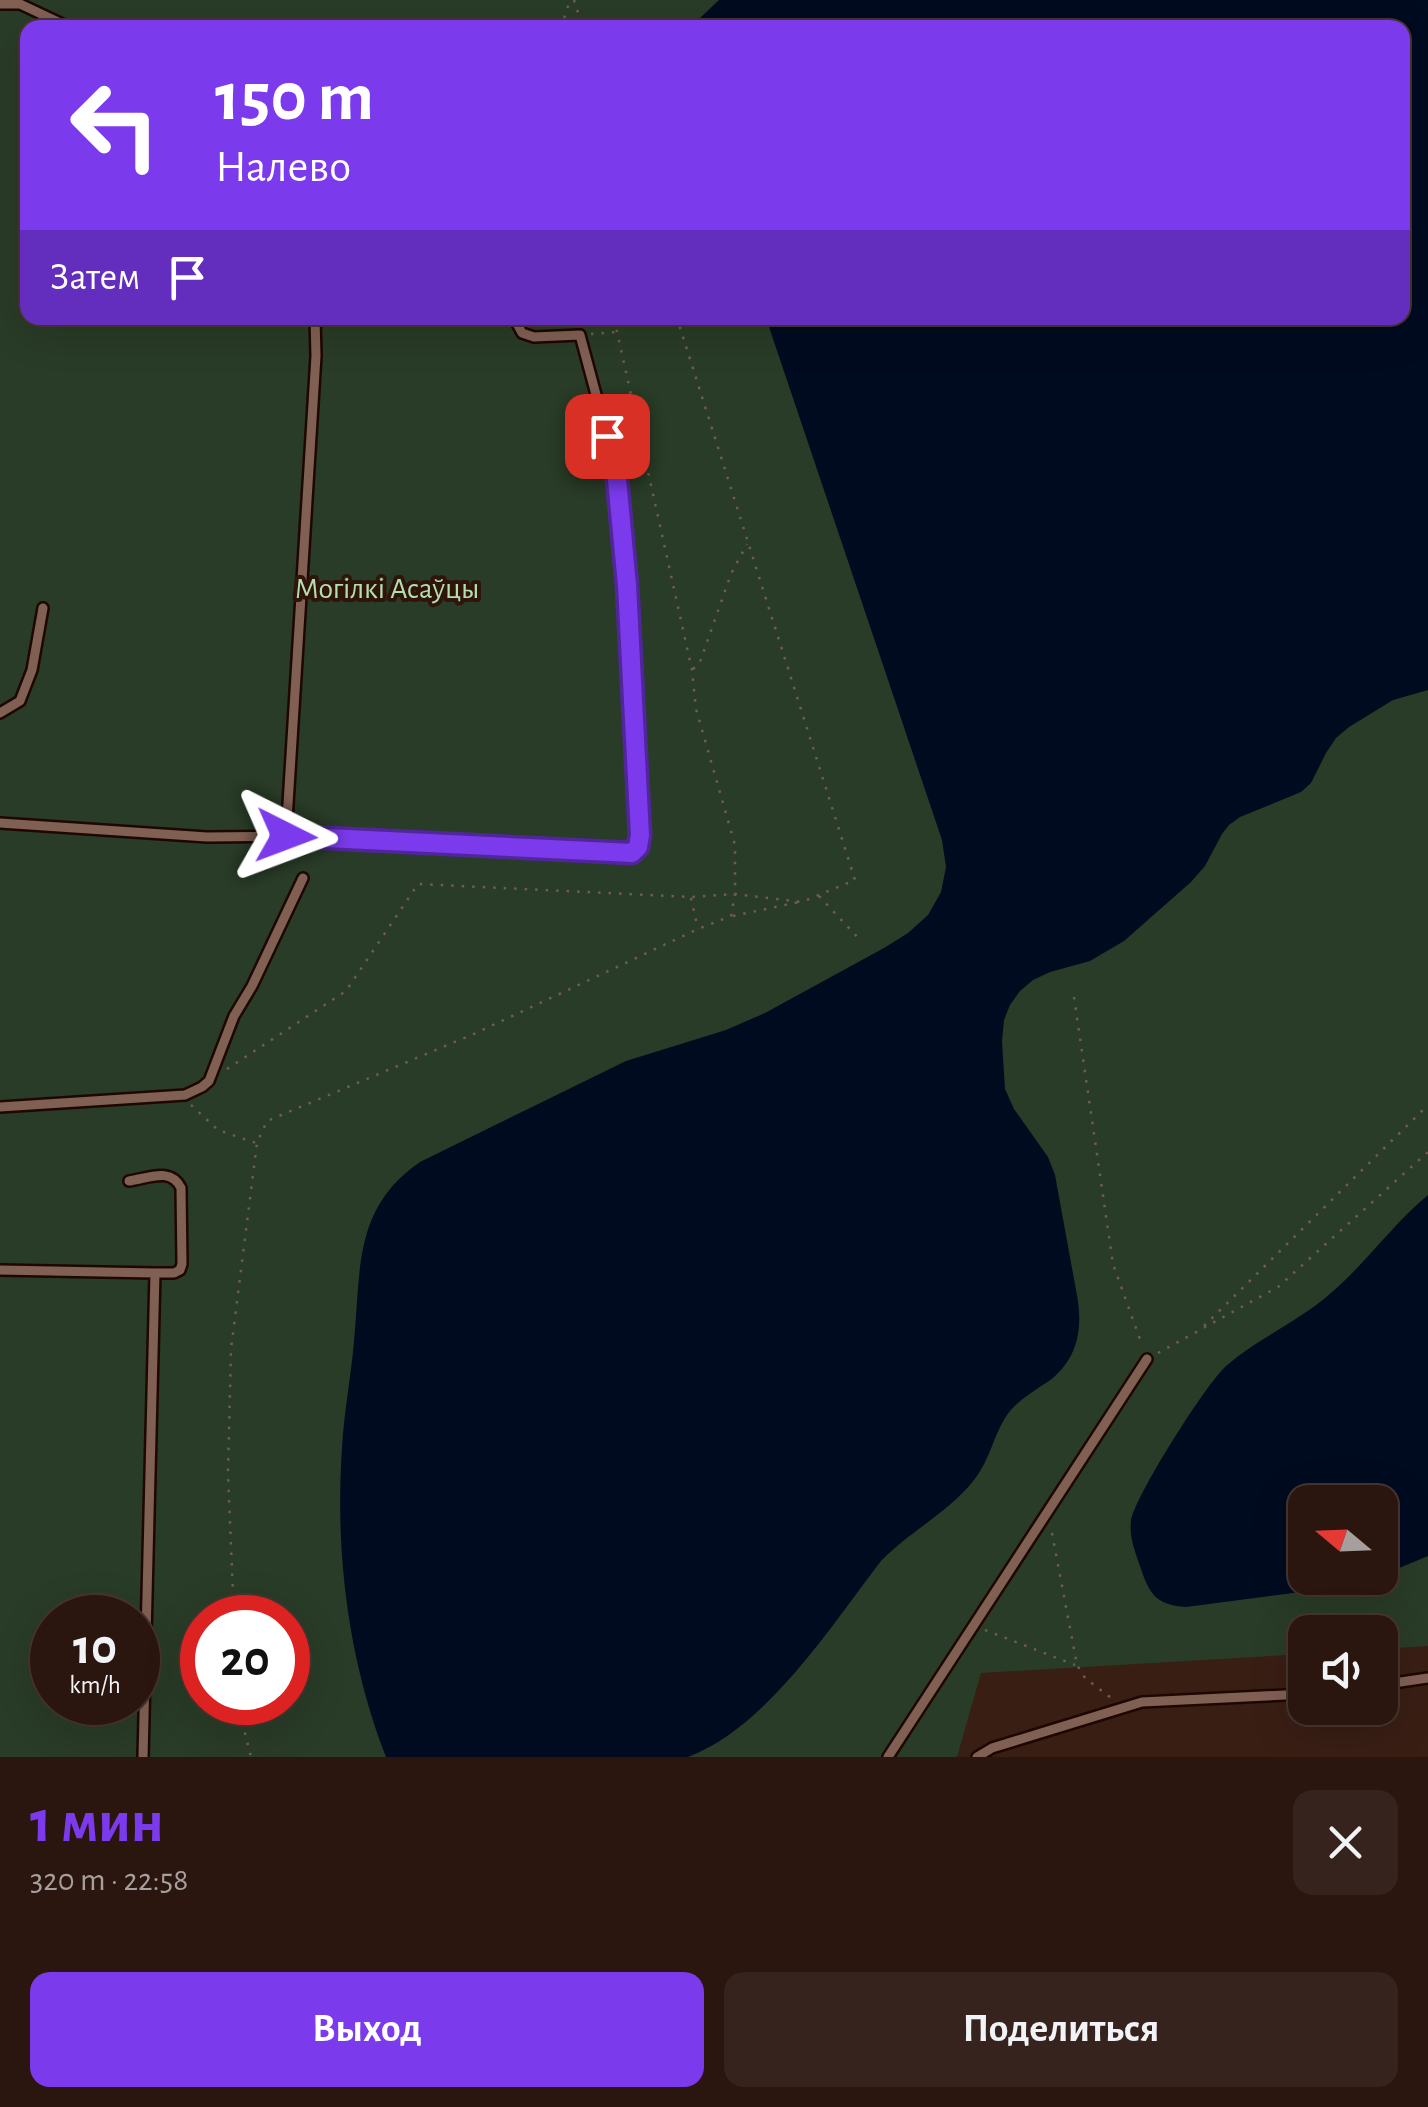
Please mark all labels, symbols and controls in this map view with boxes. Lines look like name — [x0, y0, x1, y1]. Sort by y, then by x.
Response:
icon: left — [50, 60, 180, 190]
text: 150 m — [215, 63, 374, 133]
text: Налево — [215, 145, 351, 190]
icon: arrive — [160, 250, 215, 305]
text: Затем — [50, 259, 140, 297]
pin — [565, 394, 650, 479]
icon: arrive — [580, 409, 635, 464]
park label: Могілкі Асаўцы — [294, 574, 480, 604]
position arrow — [234, 784, 338, 888]
north arrow — [1288, 1485, 1398, 1595]
map controls — [1288, 1485, 1398, 1725]
speed limit sign: 20 — [180, 1595, 310, 1725]
button: sound — [1288, 1615, 1398, 1725]
text: 10 — [73, 1623, 117, 1673]
text: km/h — [69, 1673, 121, 1698]
button: close — [1293, 1790, 1398, 1895]
text: 1 мин — [30, 1793, 164, 1853]
text: 320 m · 22:58 — [30, 1864, 188, 1896]
button: Выход — [30, 1972, 704, 2087]
button: Поделиться — [724, 1972, 1398, 2087]

